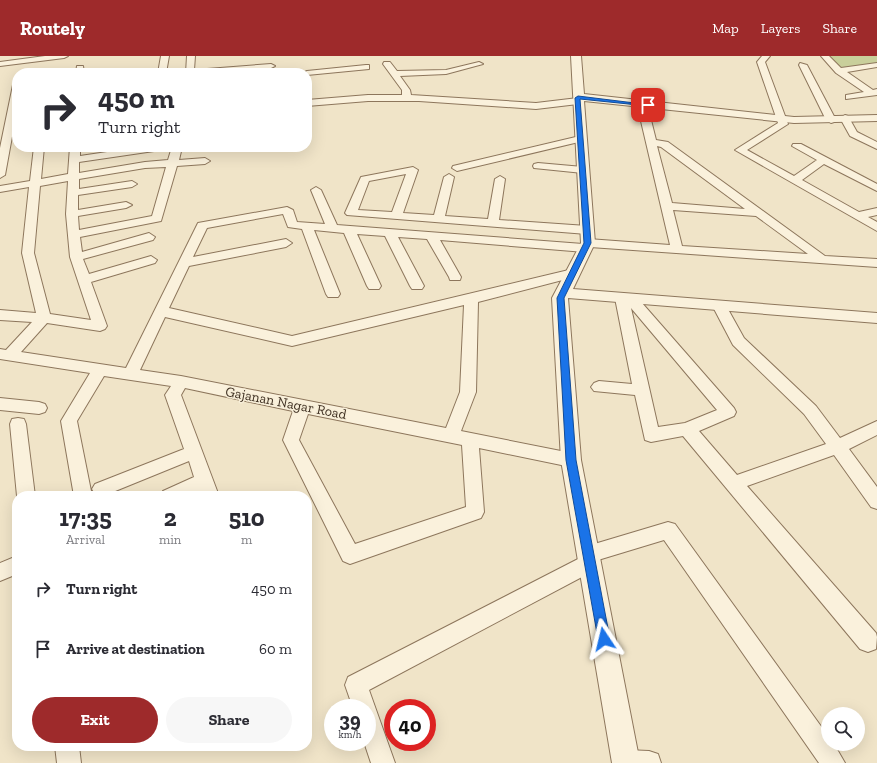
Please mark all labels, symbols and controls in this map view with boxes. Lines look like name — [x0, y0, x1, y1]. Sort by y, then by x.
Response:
text: Routely — [20, 17, 85, 40]
text: Map — [712, 20, 739, 37]
text: Layers — [761, 20, 800, 37]
text: Share — [822, 20, 857, 37]
text: 450 m — [98, 82, 174, 115]
icon: right — [32, 84, 84, 136]
pin — [631, 88, 665, 122]
icon: arrive — [637, 94, 659, 116]
text: Turn right — [98, 116, 180, 138]
street label: Gajanan Nagar Road — [224, 383, 348, 423]
text: 17:35 — [59, 503, 112, 532]
text: 2 — [164, 503, 177, 532]
text: 510 — [229, 503, 265, 532]
text: Arrival — [66, 532, 105, 547]
text: min — [159, 532, 181, 547]
text: m — [241, 532, 252, 547]
icon: right — [32, 578, 54, 600]
text: Turn right — [66, 580, 137, 598]
text: 450 m — [251, 580, 292, 598]
position arrow — [583, 618, 625, 660]
icon: arrive — [32, 638, 54, 660]
text: Arrive at destination — [66, 640, 205, 658]
text: 60 m — [259, 640, 292, 658]
button: Exit — [32, 697, 158, 743]
button: Share — [166, 697, 292, 743]
speed limit sign: 40 — [384, 699, 436, 751]
map controls — [821, 707, 865, 751]
button: search — [821, 707, 865, 751]
text: 39 — [339, 708, 361, 732]
text: km/h — [339, 729, 361, 741]

